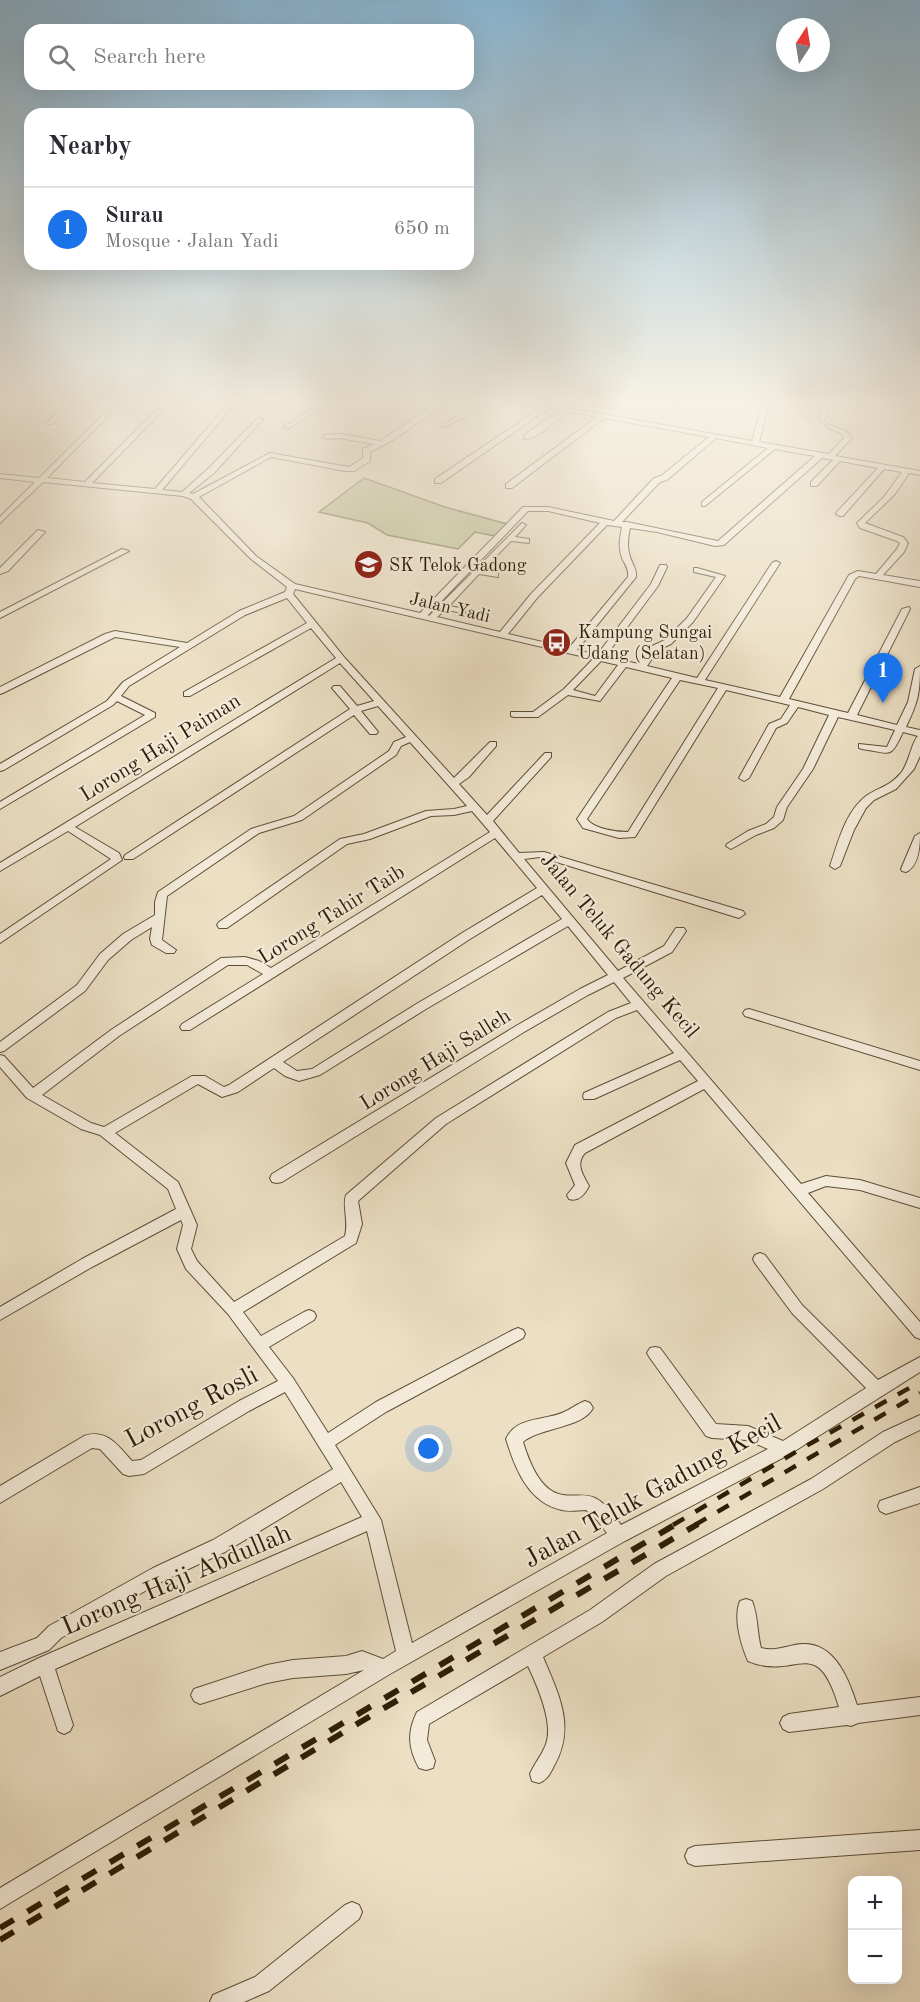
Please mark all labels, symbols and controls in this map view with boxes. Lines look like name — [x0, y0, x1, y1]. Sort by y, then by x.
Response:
north arrow — [776, 18, 830, 72]
search box — [24, 24, 474, 90]
icon: search — [45, 41, 78, 74]
text: Search here — [93, 46, 206, 68]
text: Nearby — [48, 134, 132, 160]
text: Surau — [105, 205, 164, 227]
text: 1 — [62, 219, 73, 239]
text: 650 m — [394, 219, 450, 239]
text: Mosque · Jalan Yadi — [105, 232, 278, 252]
school or university icon: SK Telok Gadong — [352, 549, 384, 581]
place label: SK Telok Gadong — [389, 557, 527, 575]
street label: Jalan Yadi — [408, 590, 492, 626]
place label: Kampung Sungai Udang (Selatan) — [578, 624, 712, 663]
bus stop icon: Kampung Sungai Udang (Selatan) — [541, 626, 573, 658]
pin: 1 — [864, 654, 902, 703]
street label: Lorong Haji Paiman — [77, 690, 245, 806]
street label: Jalan Teluk Gadung Kecil — [536, 850, 702, 1043]
street label: Lorong Tahir Taib — [255, 862, 409, 969]
street label: Lorong Haji Salleh — [357, 1006, 515, 1115]
street label: Lorong Rosli — [121, 1362, 263, 1454]
street label: Jalan Teluk Gadung Kecil — [520, 1410, 786, 1573]
your location — [414, 1434, 443, 1463]
street label: Lorong Haji Abdullah — [58, 1521, 295, 1641]
map controls — [848, 1876, 902, 1984]
button: + — [848, 1876, 902, 1930]
button: − — [848, 1930, 902, 1984]

